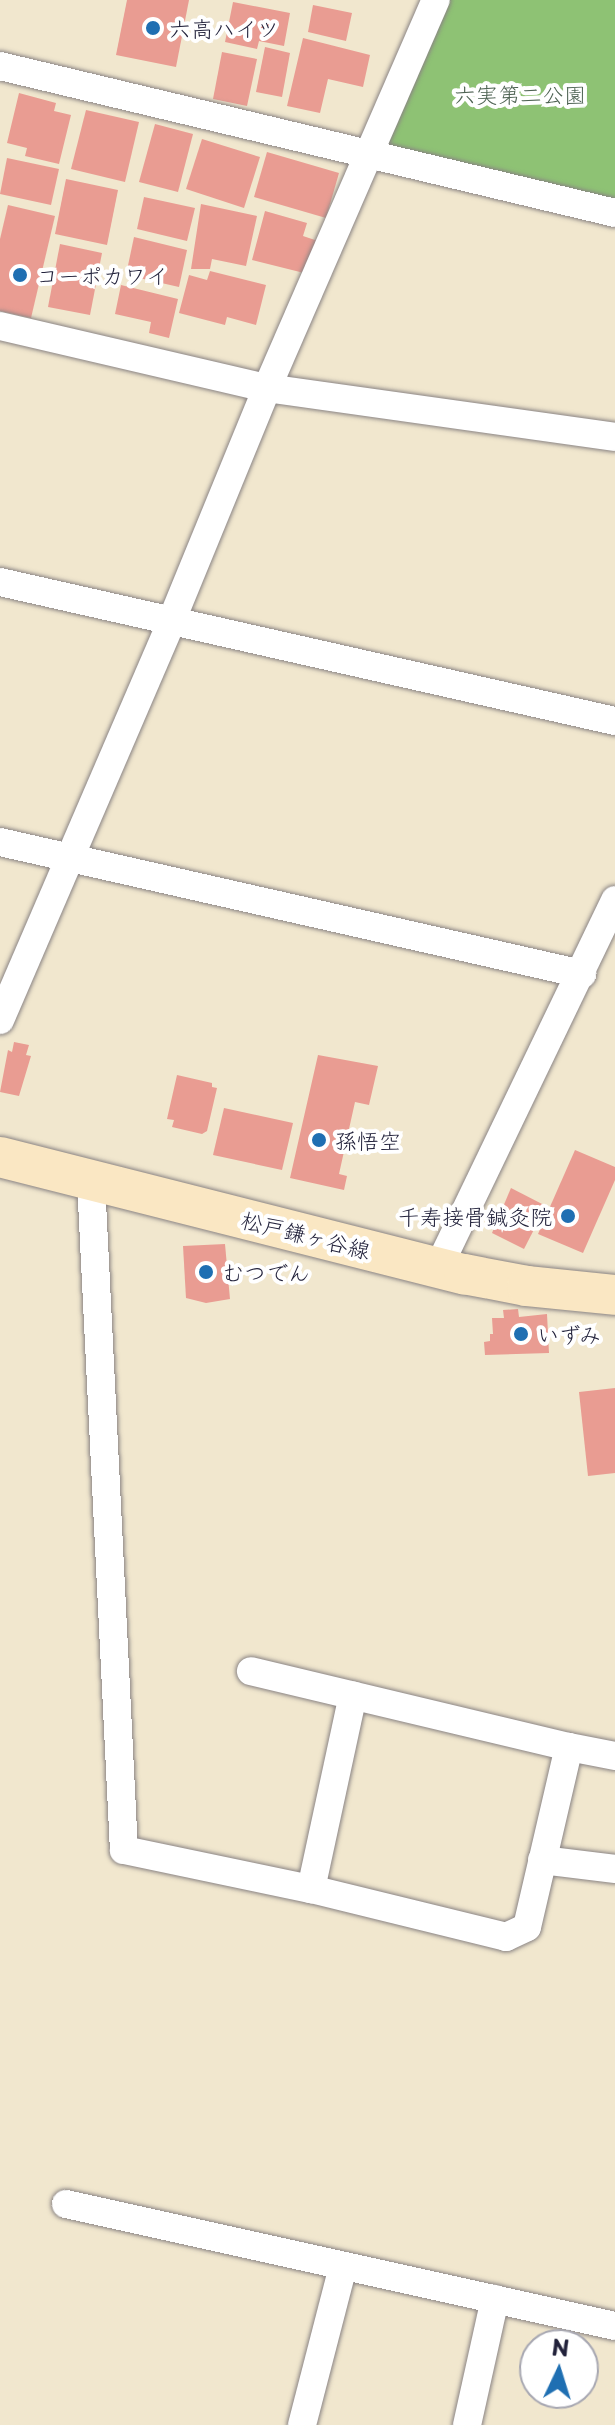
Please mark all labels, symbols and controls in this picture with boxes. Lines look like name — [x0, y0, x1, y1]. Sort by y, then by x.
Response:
place label: 六高ハイツ — [169, 15, 279, 41]
marker: 六高ハイツ — [144, 19, 162, 37]
park label: 六実第二公園 — [454, 81, 586, 107]
place label: コーポカワイ — [36, 262, 168, 288]
marker: コーポカワイ — [11, 266, 29, 284]
place label: 孫悟空 — [335, 1127, 401, 1153]
marker: 孫悟空 — [310, 1131, 328, 1149]
place label: 千寿接骨鍼灸院 — [398, 1203, 552, 1229]
street label: 松戸鎌ヶ谷線 — [239, 1205, 373, 1263]
marker: 千寿接骨鍼灸院 — [559, 1207, 577, 1225]
place label: むつでん — [222, 1259, 310, 1285]
marker: むつでん — [197, 1263, 215, 1281]
place label: いずみ — [537, 1321, 603, 1347]
marker: いずみ — [512, 1325, 530, 1343]
north arrow — [519, 2329, 599, 2409]
text: N — [551, 2329, 570, 2364]

